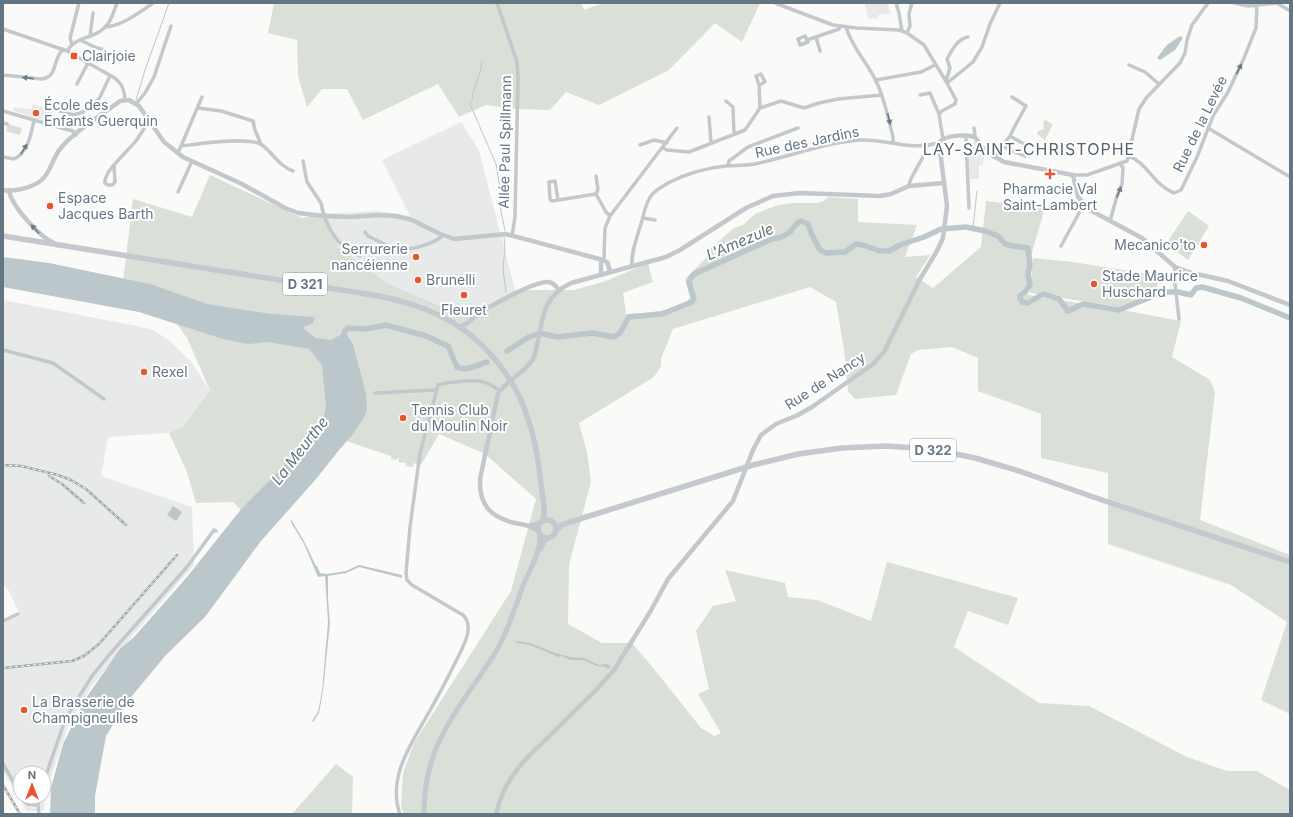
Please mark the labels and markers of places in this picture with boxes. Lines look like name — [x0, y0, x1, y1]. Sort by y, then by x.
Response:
place label: Clairjoie — [82, 47, 136, 64]
marker: Clairjoie — [69, 51, 79, 61]
place label: École des Enfants Guerquin — [44, 96, 158, 129]
marker: École des Enfants Guerquin — [31, 108, 41, 118]
marker: Pharmacie Val Saint-Lambert — [1045, 169, 1055, 179]
place label: Pharmacie Val Saint-Lambert — [1003, 180, 1097, 213]
place label: Espace Jacques Barth — [58, 189, 154, 222]
marker: Espace Jacques Barth — [45, 201, 55, 211]
place label: Mecanico'to — [1114, 236, 1196, 253]
place label: Serrurerie nancéienne — [331, 240, 408, 273]
marker: Mecanico'to — [1199, 240, 1209, 250]
marker: Serrurerie nancéienne — [411, 252, 421, 262]
place label: Stade Maurice Huschard — [1102, 267, 1198, 300]
place label: Brunelli — [426, 271, 475, 288]
marker: Brunelli — [413, 275, 423, 285]
marker: Stade Maurice Huschard — [1089, 279, 1099, 289]
marker: Fleuret — [459, 290, 469, 300]
place label: Fleuret — [441, 301, 487, 318]
place label: Rexel — [152, 363, 188, 380]
marker: Rexel — [139, 367, 149, 377]
place label: Tennis Club du Moulin Noir — [411, 401, 508, 434]
marker: Tennis Club du Moulin Noir — [398, 413, 408, 423]
place label: La Brasserie de Champigneulles — [32, 693, 138, 726]
marker: La Brasserie de Champigneulles — [19, 705, 29, 715]

